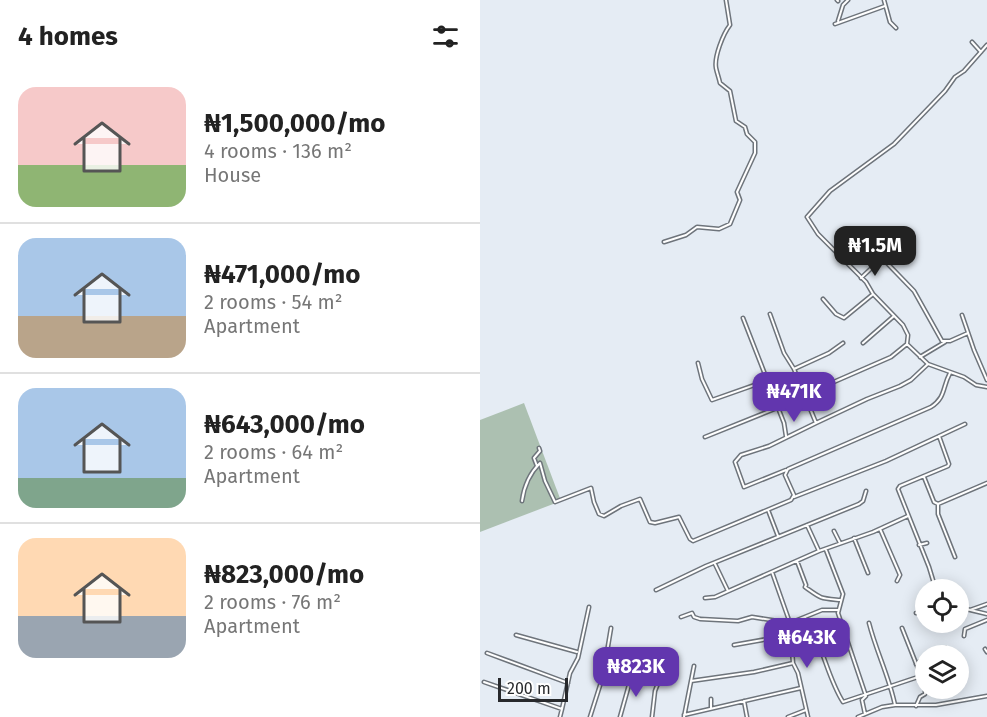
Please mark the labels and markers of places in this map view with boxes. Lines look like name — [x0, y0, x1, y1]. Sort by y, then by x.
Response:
pin: ₦1.5M — [833, 226, 917, 277]
pin: ₦471K — [752, 372, 836, 423]
pin: ₦643K — [765, 618, 849, 669]
pin: ₦823K — [594, 647, 678, 698]

